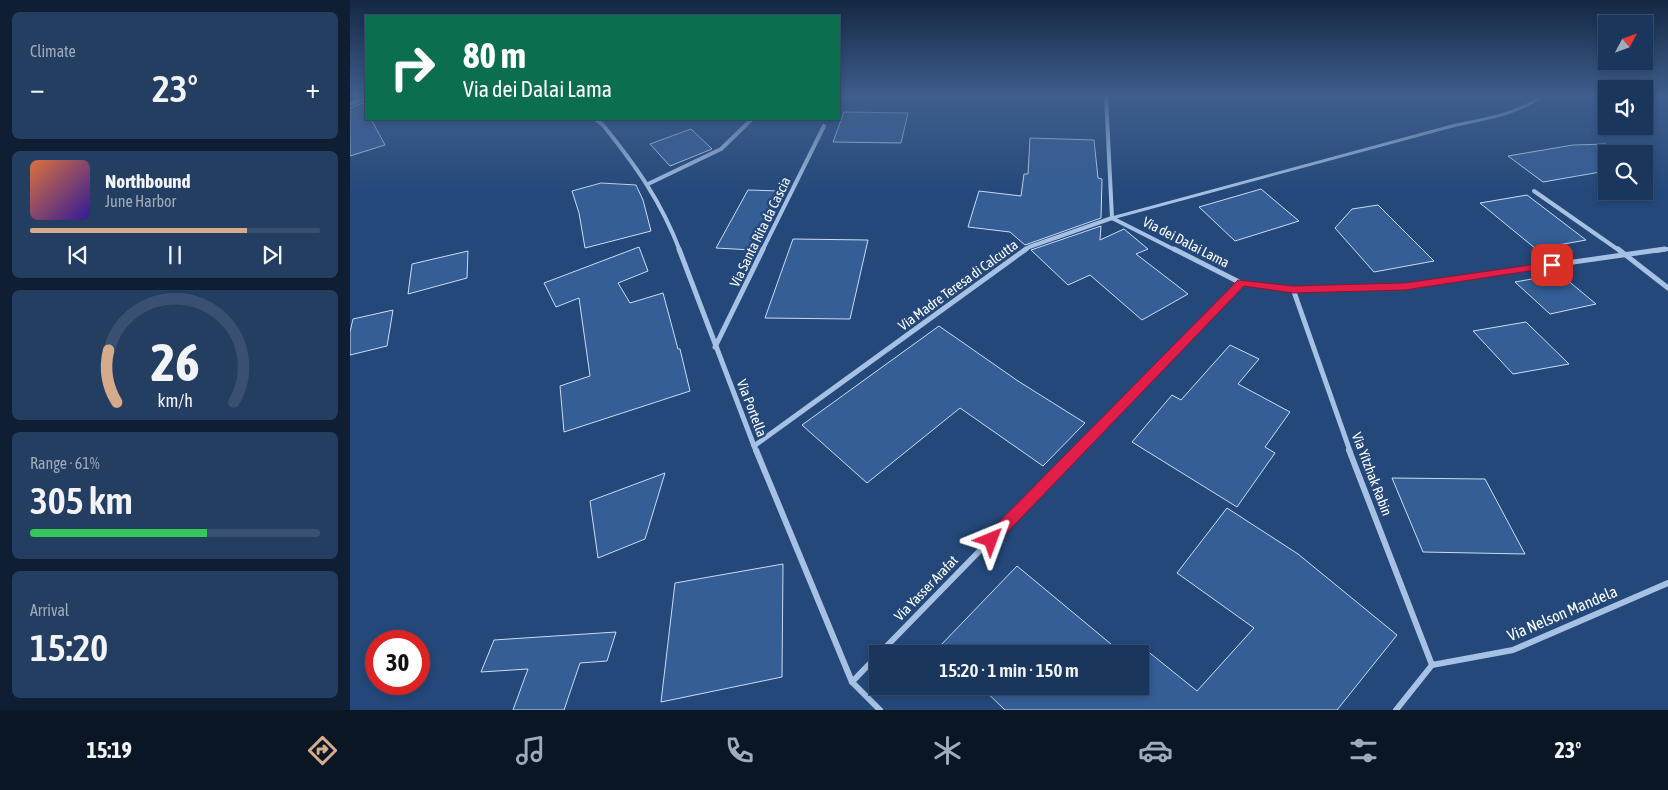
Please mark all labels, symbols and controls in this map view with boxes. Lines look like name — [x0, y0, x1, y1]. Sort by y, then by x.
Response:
north arrow — [1598, 15, 1652, 70]
map controls — [1598, 15, 1653, 200]
icon: right — [380, 35, 445, 100]
text: 80 m — [463, 35, 526, 75]
text: Climate — [30, 42, 76, 60]
text: 23° — [152, 67, 198, 110]
text: − — [30, 72, 45, 104]
text: + — [305, 72, 320, 104]
text: Via dei Dalai Lama — [463, 76, 612, 102]
button: sound — [1598, 80, 1653, 135]
button: search — [1598, 145, 1653, 200]
text: Northbound — [105, 170, 191, 192]
street label: Via Santa Rita da Cascia — [726, 174, 794, 290]
text: June Harbor — [105, 192, 176, 210]
street label: Via dei Dalai Lama — [1140, 213, 1232, 271]
street label: Via Madre Teresa di Calcutta — [895, 236, 1021, 334]
icon: previous — [64, 241, 92, 269]
icon: pause — [161, 241, 189, 269]
icon: next — [258, 241, 286, 269]
pin — [1531, 244, 1573, 286]
icon: arrive — [1538, 251, 1566, 279]
text: 26 — [151, 332, 199, 392]
street label: Via Portella — [734, 377, 770, 439]
text: km/h — [157, 390, 193, 411]
street label: Via Yitzhak Rabin — [1349, 430, 1395, 518]
text: Range · 61% — [30, 454, 100, 472]
text: 305 km — [30, 479, 133, 522]
position arrow — [964, 513, 1016, 565]
street label: Via Yasser Arafat — [891, 552, 961, 624]
street label: Via Nelson Mandela — [1504, 582, 1620, 644]
text: Arrival — [30, 601, 69, 619]
text: 15:20 — [30, 626, 108, 669]
speed limit sign: 30 — [365, 630, 430, 695]
text: 15:20 · 1 min · 150 m — [939, 659, 1079, 681]
icon: directions — [305, 733, 340, 768]
icon: music — [513, 733, 548, 768]
icon: phone — [722, 733, 757, 768]
icon: climate — [930, 733, 965, 768]
icon: car — [1138, 733, 1173, 768]
icon: filters — [1346, 733, 1381, 768]
text: 15:19 — [87, 737, 132, 763]
text: 23° — [1555, 737, 1581, 763]

